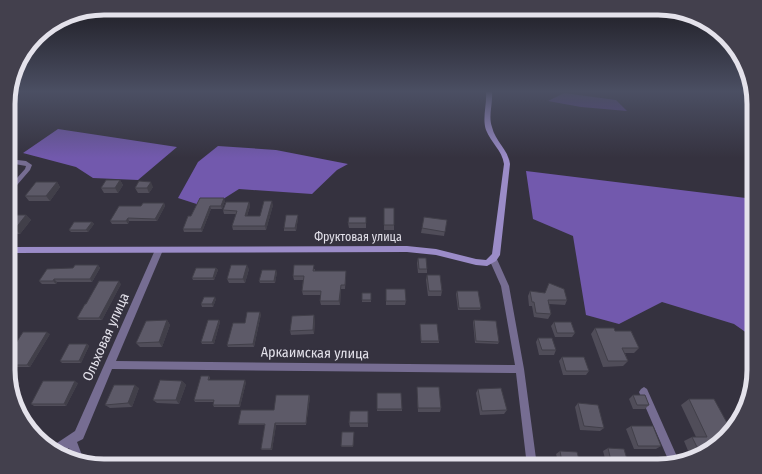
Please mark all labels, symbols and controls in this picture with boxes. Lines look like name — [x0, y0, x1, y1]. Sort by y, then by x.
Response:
street label: Фруктовая улица — [314, 230, 402, 244]
street label: Ольховая улица — [79, 290, 133, 384]
street label: Аркаимская улица — [261, 344, 370, 362]

